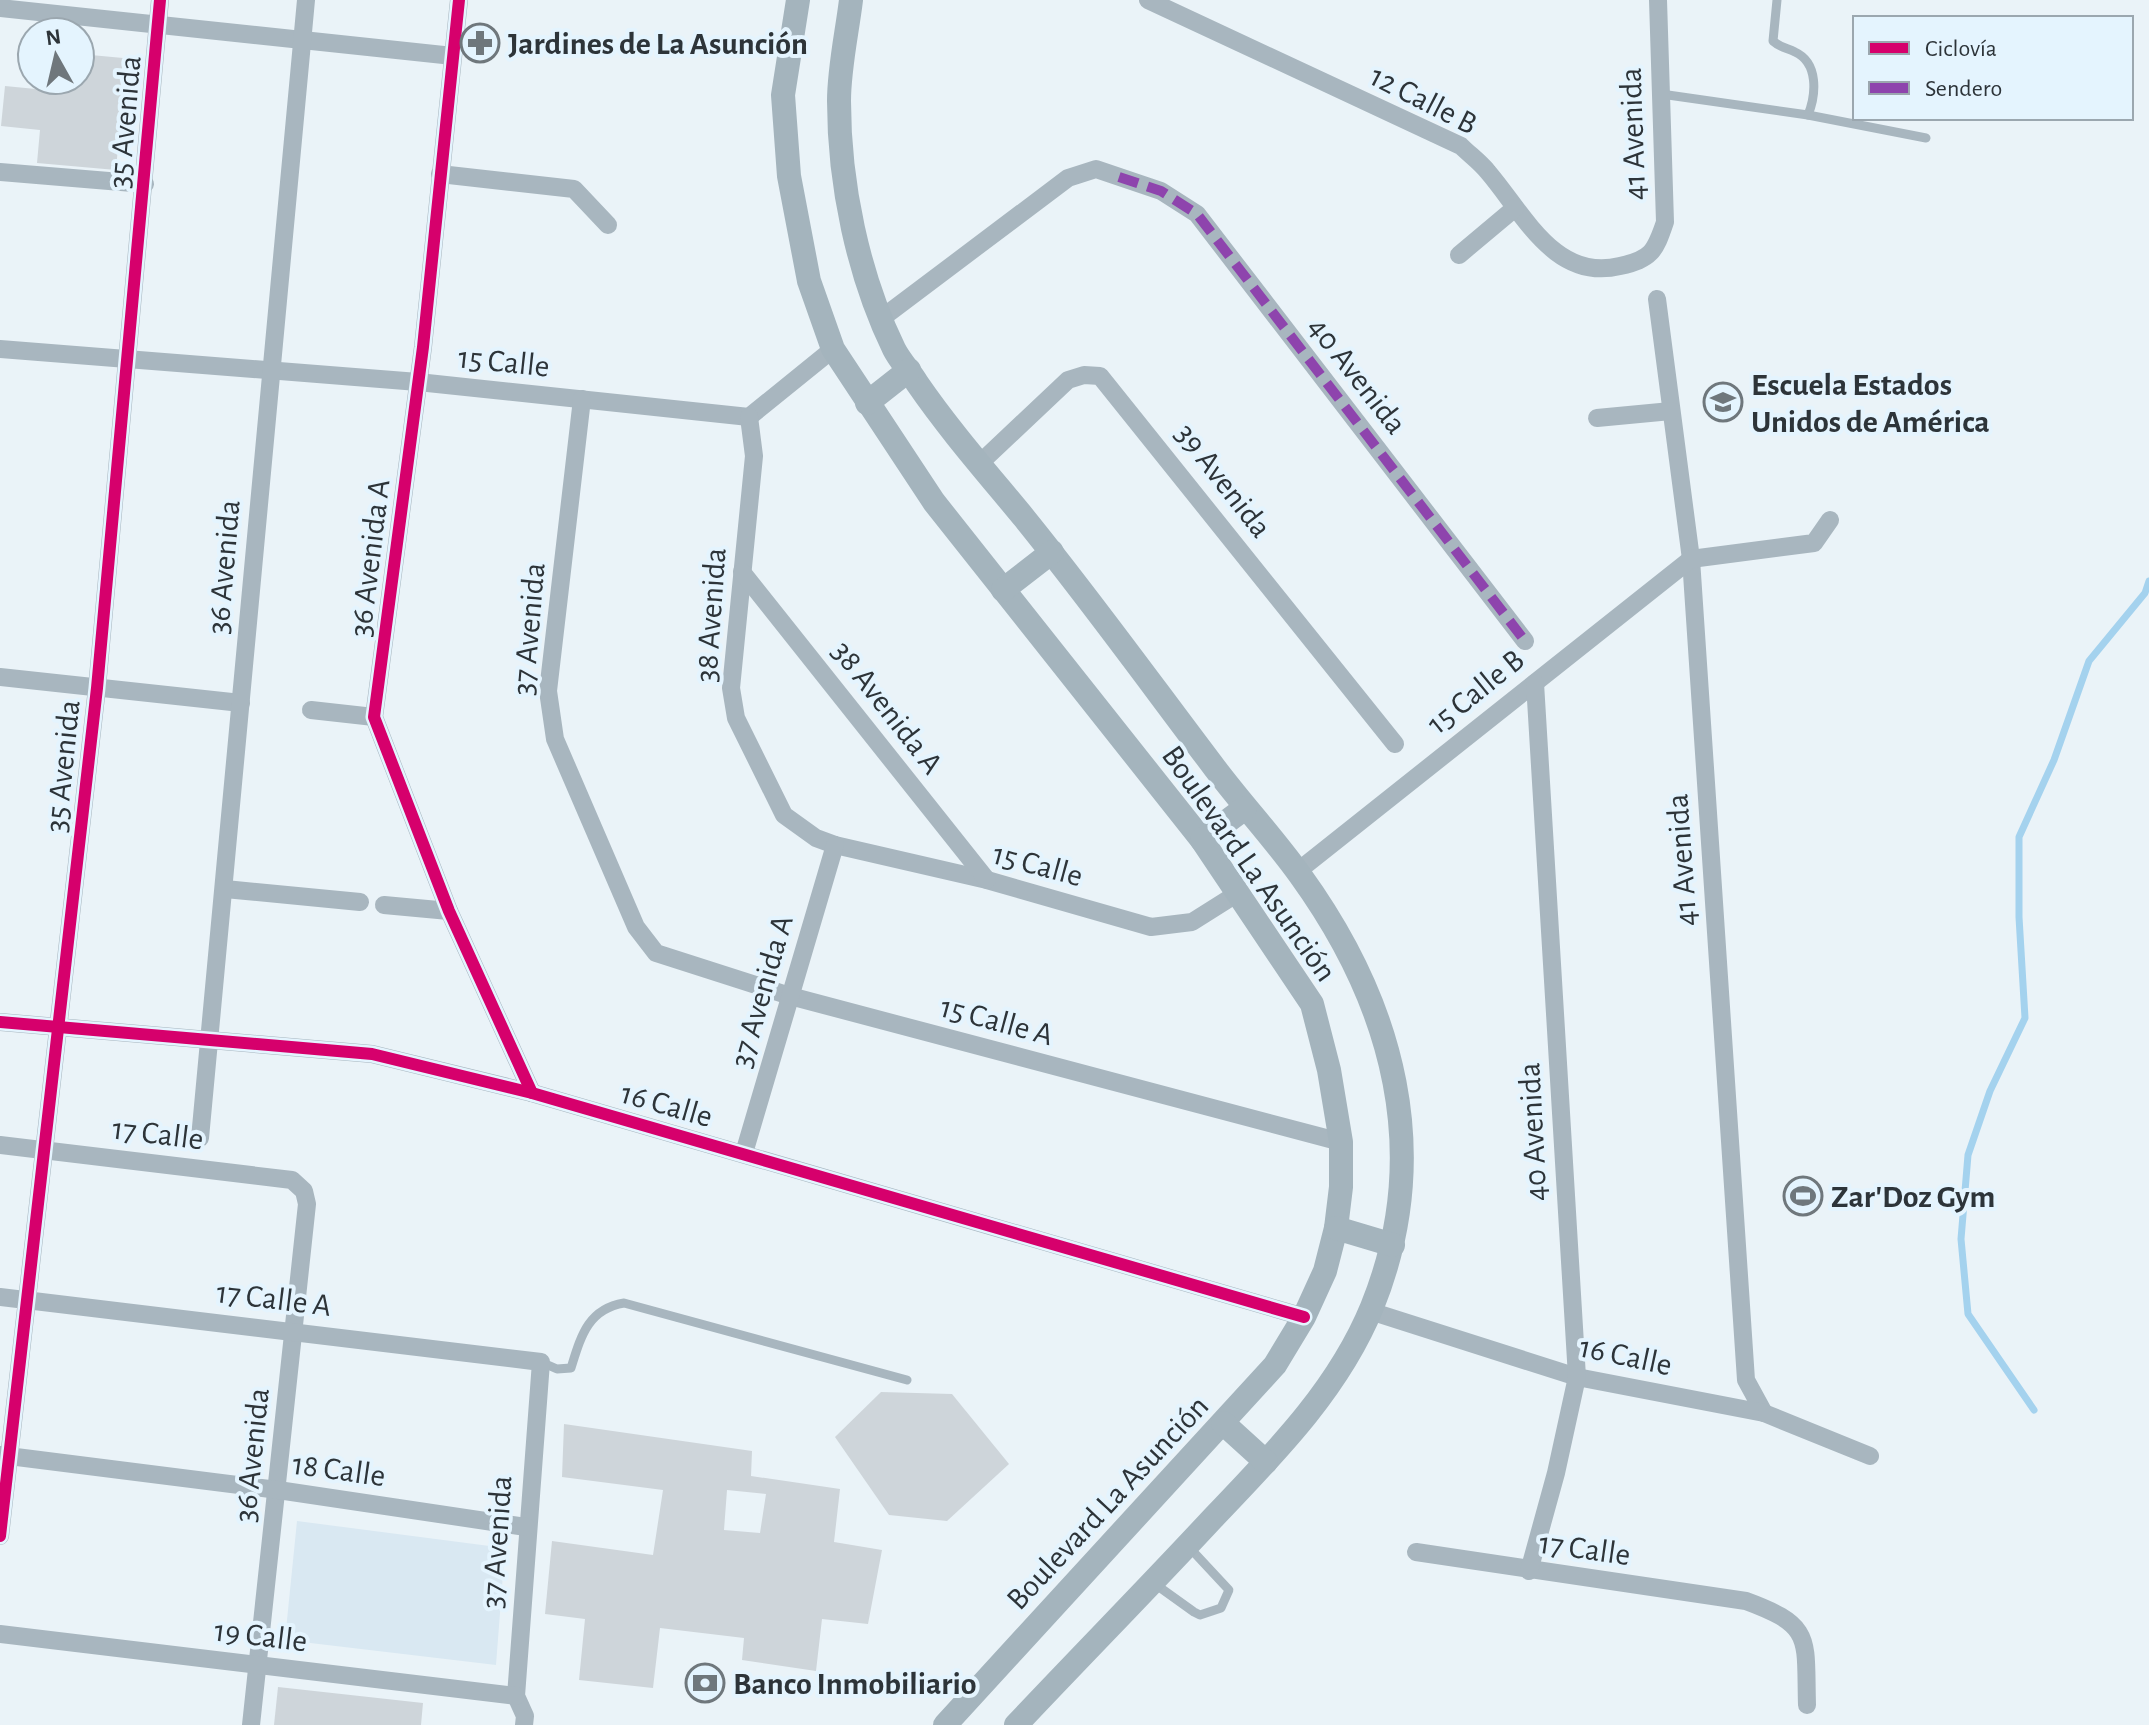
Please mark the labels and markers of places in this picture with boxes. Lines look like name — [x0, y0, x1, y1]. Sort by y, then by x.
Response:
pharmacy icon: Jardines de La Asunción — [459, 22, 501, 64]
place label: Jardines de La Asunción — [508, 28, 808, 60]
place label: Escuela Estados Unidos de América — [1751, 369, 1990, 438]
school or university icon: Escuela Estados Unidos de América — [1702, 381, 1744, 423]
sports icon: Zar'Doz Gym — [1782, 1175, 1824, 1217]
place label: Zar'Doz Gym — [1831, 1181, 1995, 1213]
bank icon: Banco Inmobiliario — [684, 1662, 726, 1704]
place label: Banco Inmobiliario — [733, 1668, 977, 1700]

